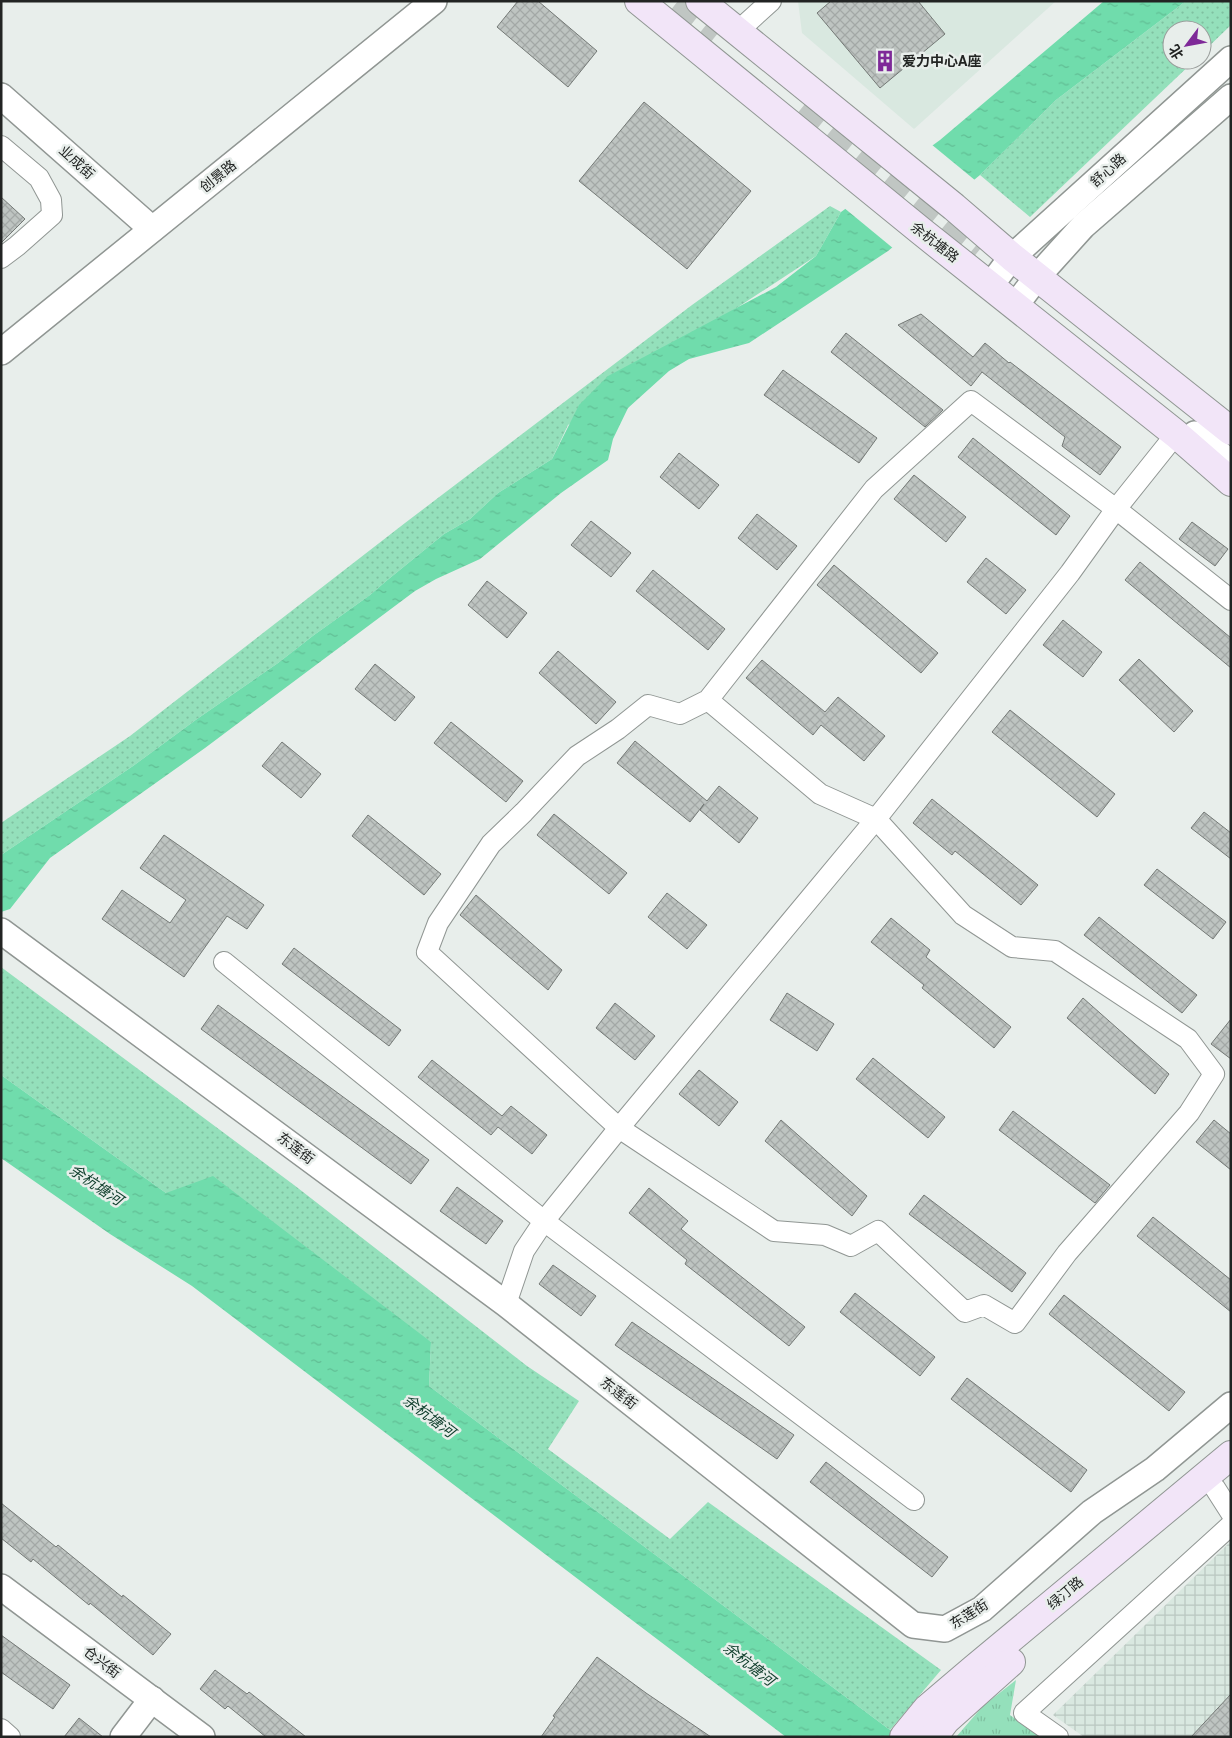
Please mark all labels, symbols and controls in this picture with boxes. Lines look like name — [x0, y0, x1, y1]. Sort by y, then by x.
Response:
north arrow — [1162, 20, 1212, 70]
text: 北 — [1165, 42, 1186, 62]
building icon: 爱力中心A座 — [872, 48, 898, 74]
place label: 爱力中心A座 — [902, 53, 981, 69]
street label: 业成街 — [56, 142, 98, 182]
street label: 舒心路 — [1087, 150, 1129, 190]
street label: 创景路 — [197, 157, 239, 195]
street label: 余杭塘路 — [908, 218, 962, 266]
street label: 东莲街 — [274, 1129, 318, 1167]
water label: 余杭塘河 — [66, 1161, 128, 1211]
street label: 东莲街 — [598, 1374, 640, 1412]
water label: 余杭塘河 — [400, 1391, 461, 1443]
street label: 绿汀路 — [1044, 1573, 1086, 1613]
street label: 东莲街 — [947, 1596, 991, 1632]
water label: 余杭塘河 — [720, 1638, 781, 1691]
street label: 仓兴街 — [80, 1643, 124, 1681]

